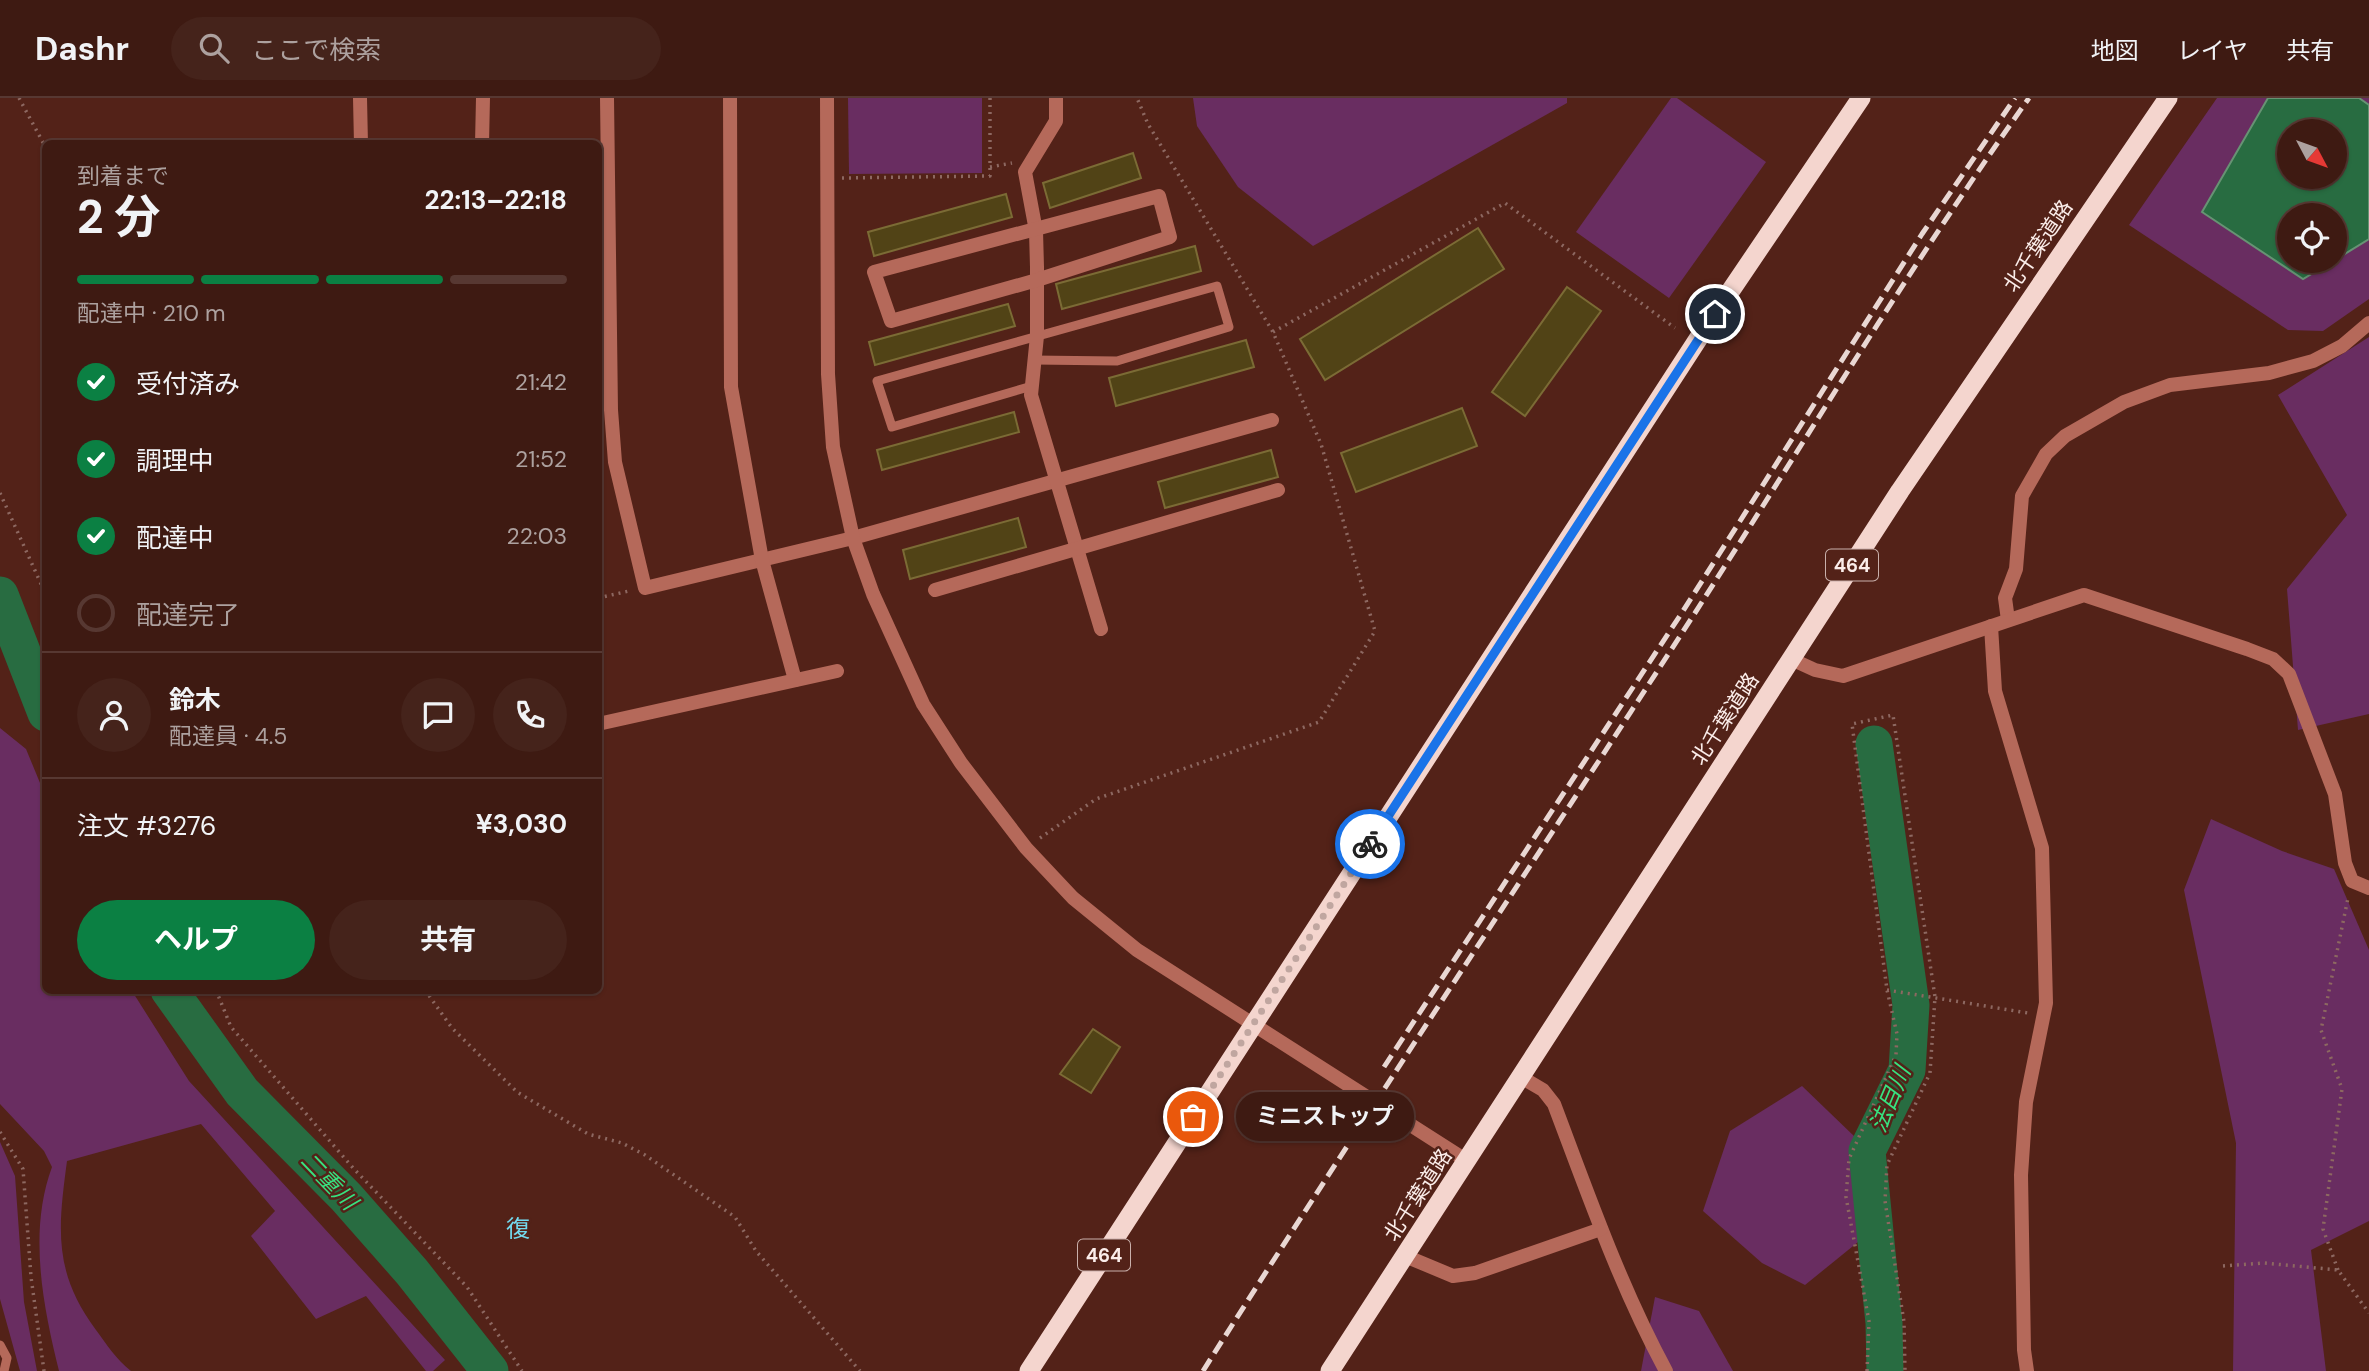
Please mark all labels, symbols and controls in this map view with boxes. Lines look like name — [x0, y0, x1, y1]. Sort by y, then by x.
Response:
search box — [171, 17, 661, 80]
text: Dashr — [35, 27, 129, 70]
icon: search — [195, 29, 233, 67]
text: ここで検索 — [251, 33, 381, 67]
text: 地図 — [2091, 35, 2139, 66]
text: レイヤ — [2177, 35, 2248, 66]
text: 共有 — [2286, 35, 2334, 66]
north arrow — [2277, 119, 2347, 189]
map controls — [2277, 119, 2347, 273]
text: 到着まで — [77, 161, 169, 191]
text: 22:13–22:18 — [425, 183, 567, 217]
text: 2 分 — [77, 187, 160, 247]
street label: 北千葉道路 — [1997, 195, 2079, 297]
button: locate — [2277, 203, 2347, 273]
pin — [1685, 284, 1745, 344]
icon: home — [1696, 295, 1734, 333]
text: 配達中 · 210 m — [77, 298, 226, 328]
icon: check — [77, 363, 115, 401]
text: 受付済み — [136, 367, 240, 401]
text: 21:42 — [515, 367, 567, 397]
icon: check — [77, 440, 115, 478]
text: 調理中 — [136, 444, 214, 478]
text: 21:52 — [515, 444, 567, 474]
icon: check — [77, 517, 115, 555]
text: 配達中 — [136, 521, 214, 555]
text: 22:03 — [507, 521, 567, 551]
road number: 464 — [1826, 550, 1878, 580]
text: 配達完了 — [136, 598, 240, 632]
street label: 北千葉道路 — [1685, 667, 1765, 771]
button: person — [77, 678, 151, 752]
button: chat — [401, 678, 475, 752]
button: phone — [493, 678, 567, 752]
text: 鈴木 — [169, 683, 221, 717]
text: 配達員 · 4.5 — [169, 721, 287, 751]
text: ¥3,030 — [476, 807, 567, 841]
text: 注文 #3276 — [77, 809, 216, 843]
courier — [1335, 809, 1405, 879]
icon: bike — [1351, 825, 1389, 863]
button: ヘルプ — [77, 900, 315, 980]
button: 共有 — [329, 900, 567, 980]
water label: 法目川 — [1863, 1059, 1918, 1137]
pin — [1163, 1087, 1223, 1147]
callout: ミニストップ — [1235, 1093, 1414, 1142]
icon: bag — [1174, 1098, 1212, 1136]
text: ミニストップ — [1256, 1101, 1394, 1131]
street label: 北千葉道路 — [1378, 1143, 1458, 1247]
water label: 二重川 — [294, 1146, 366, 1218]
district label: 復 — [506, 1213, 530, 1244]
road number: 464 — [1078, 1240, 1130, 1270]

